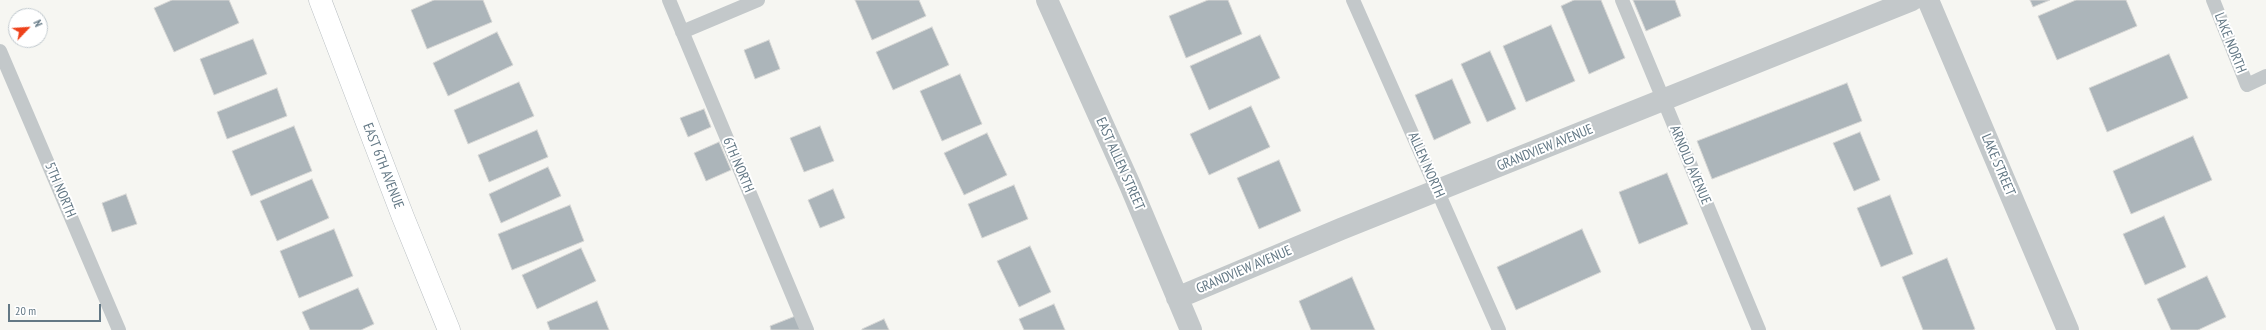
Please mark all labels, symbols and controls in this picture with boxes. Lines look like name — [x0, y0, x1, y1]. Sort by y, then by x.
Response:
north arrow — [8, 8, 48, 48]
street label: LAKE NORTH — [2210, 10, 2250, 76]
text: N — [30, 18, 46, 29]
street label: EAST ALLEN STREET — [1092, 115, 1148, 213]
street label: EAST 6TH AVENUE — [359, 121, 407, 211]
street label: GRANDVIEW AVENUE — [1495, 121, 1595, 175]
street label: ARNOLD AVENUE — [1666, 123, 1714, 207]
street label: ALLEN NORTH — [1404, 130, 1448, 200]
street label: LAKE STREET — [1977, 132, 2019, 198]
street label: 6TH NORTH — [719, 135, 757, 195]
street label: 5TH NORTH — [41, 160, 79, 220]
street label: GRANDVIEW AVENUE — [1194, 242, 1294, 298]
scale bar — [10, 296, 103, 322]
text: 20 m — [15, 303, 36, 318]

